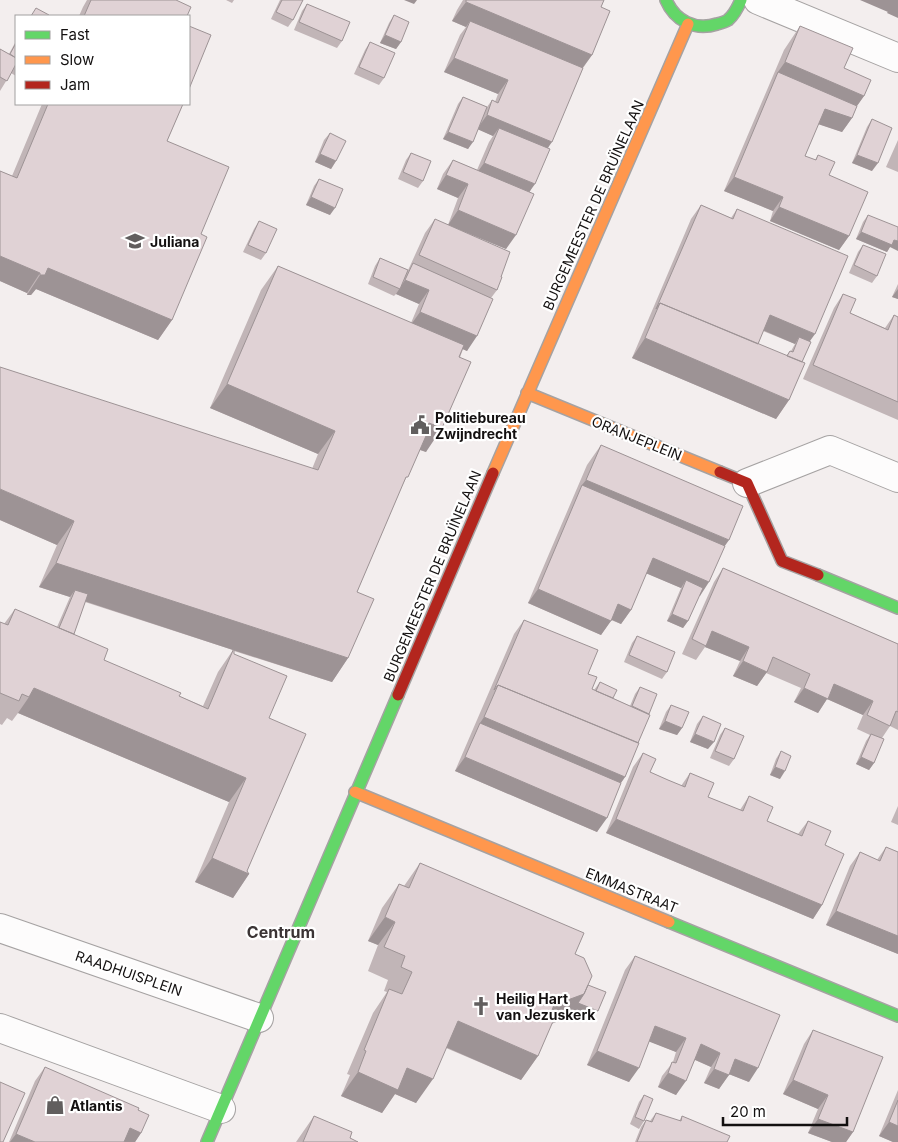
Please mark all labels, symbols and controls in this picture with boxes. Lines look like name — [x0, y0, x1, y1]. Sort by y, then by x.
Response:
legend — [15, 15, 190, 105]
text: Fast — [60, 25, 90, 44]
text: Slow — [60, 50, 94, 69]
text: Jam — [60, 75, 90, 94]
street label: BURGEMEESTER DE BRUÏNELAAN — [539, 97, 647, 313]
school or university icon: Juliana — [124, 230, 146, 252]
place label: Juliana — [150, 233, 199, 250]
place label: Politiebureau Zwijndrecht — [435, 409, 526, 442]
street label: ORANJEPLEIN — [589, 412, 685, 464]
public building icon: Politiebureau Zwijndrecht — [409, 414, 431, 436]
street label: BURGEMEESTER DE BRUÏNELAAN — [380, 468, 484, 684]
street label: EMMASTRAAT — [583, 864, 681, 916]
district label: Centrum — [247, 922, 315, 942]
street label: RAADHUISPLEIN — [73, 947, 185, 999]
place label: Heilig Hart van Jezuskerk — [496, 990, 596, 1023]
church icon: Heilig Hart van Jezuskerk — [470, 995, 492, 1017]
shop icon: Atlantis — [44, 1094, 66, 1116]
scale bar — [723, 1094, 847, 1126]
place label: Atlantis — [70, 1097, 123, 1114]
text: 20 m — [730, 1102, 766, 1121]

